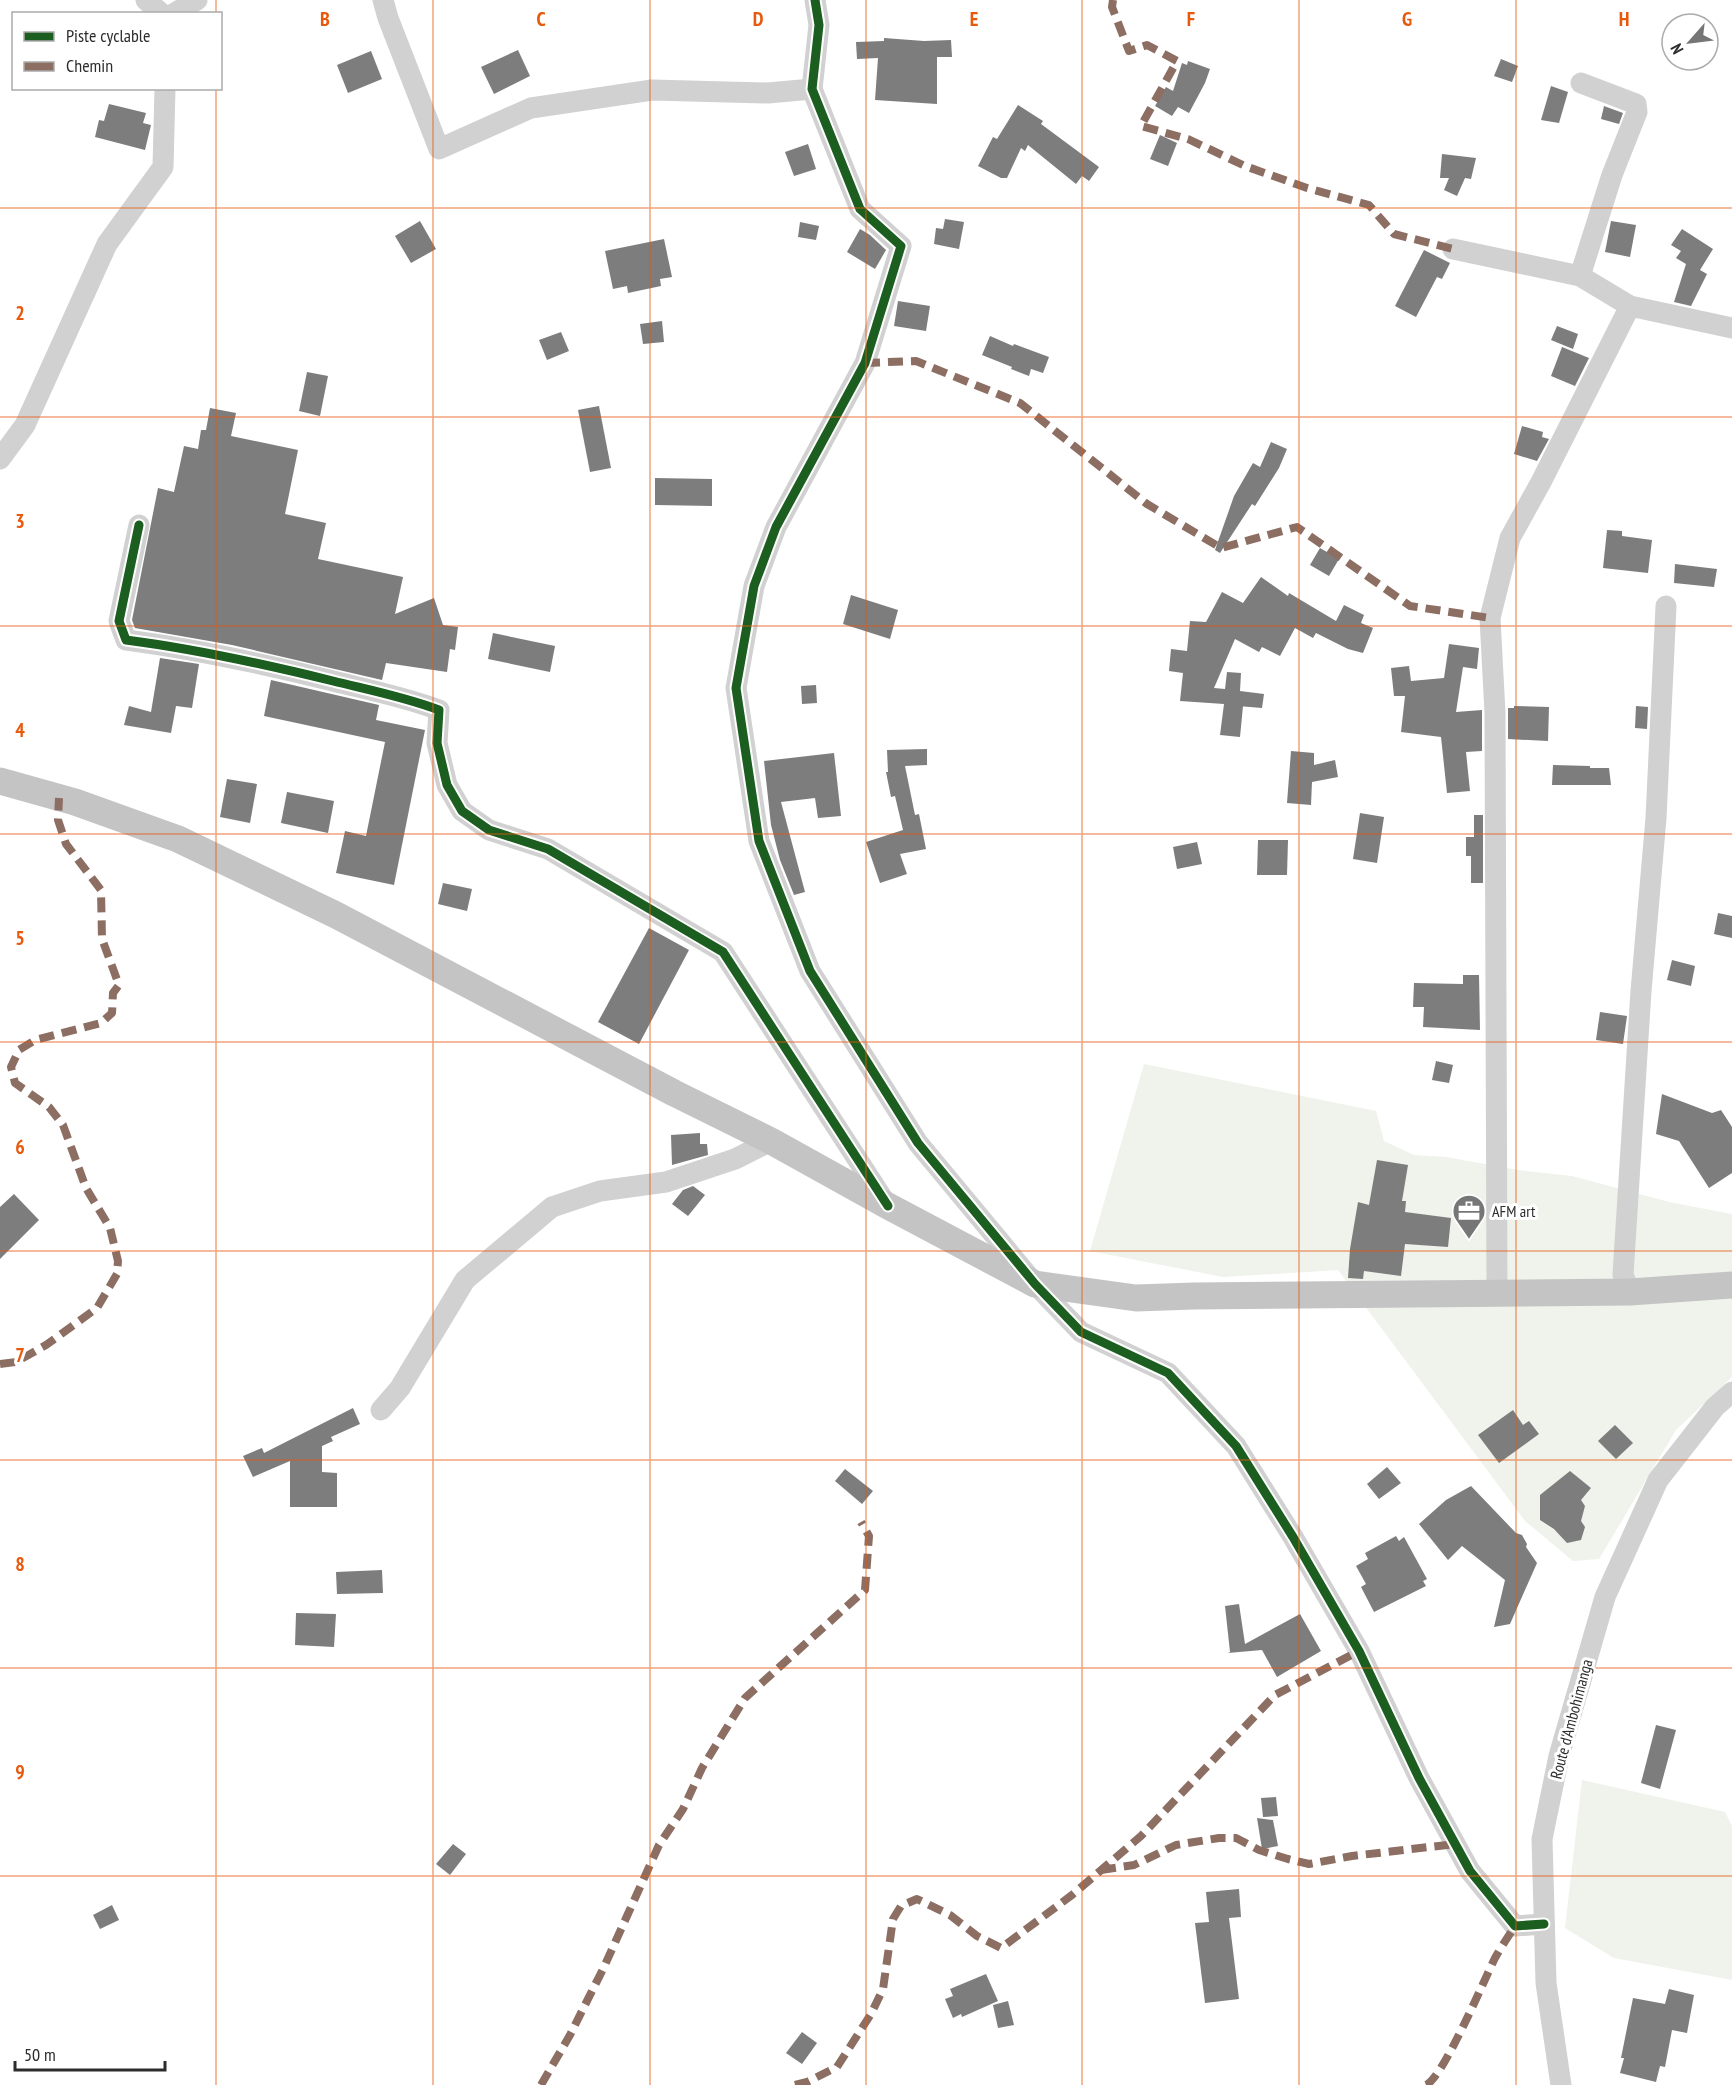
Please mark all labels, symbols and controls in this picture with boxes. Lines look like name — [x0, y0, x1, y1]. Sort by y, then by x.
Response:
text: B — [320, 6, 330, 32]
text: C — [536, 6, 546, 32]
text: D — [753, 6, 764, 32]
text: E — [970, 6, 978, 32]
text: F — [1187, 6, 1195, 32]
text: G — [1402, 6, 1412, 32]
text: H — [1619, 6, 1629, 32]
legend — [12, 12, 222, 90]
north arrow — [1660, 12, 1720, 72]
text: Piste cyclable — [66, 24, 150, 47]
text: N — [1666, 41, 1688, 58]
text: Chemin — [66, 54, 113, 77]
text: 2 — [15, 300, 25, 326]
text: 3 — [15, 508, 25, 534]
text: 4 — [15, 717, 25, 743]
text: 5 — [15, 925, 25, 951]
text: 6 — [15, 1134, 25, 1160]
office icon: AFM art — [1451, 1193, 1487, 1240]
place label: AFM art — [1492, 1201, 1536, 1221]
text: 7 — [15, 1342, 25, 1368]
text: 8 — [15, 1551, 25, 1577]
street label: Route d'Ambohimanga — [1545, 1657, 1597, 1781]
text: 9 — [15, 1759, 25, 1785]
scale bar — [15, 2034, 165, 2072]
text: 50 m — [24, 2043, 56, 2066]

